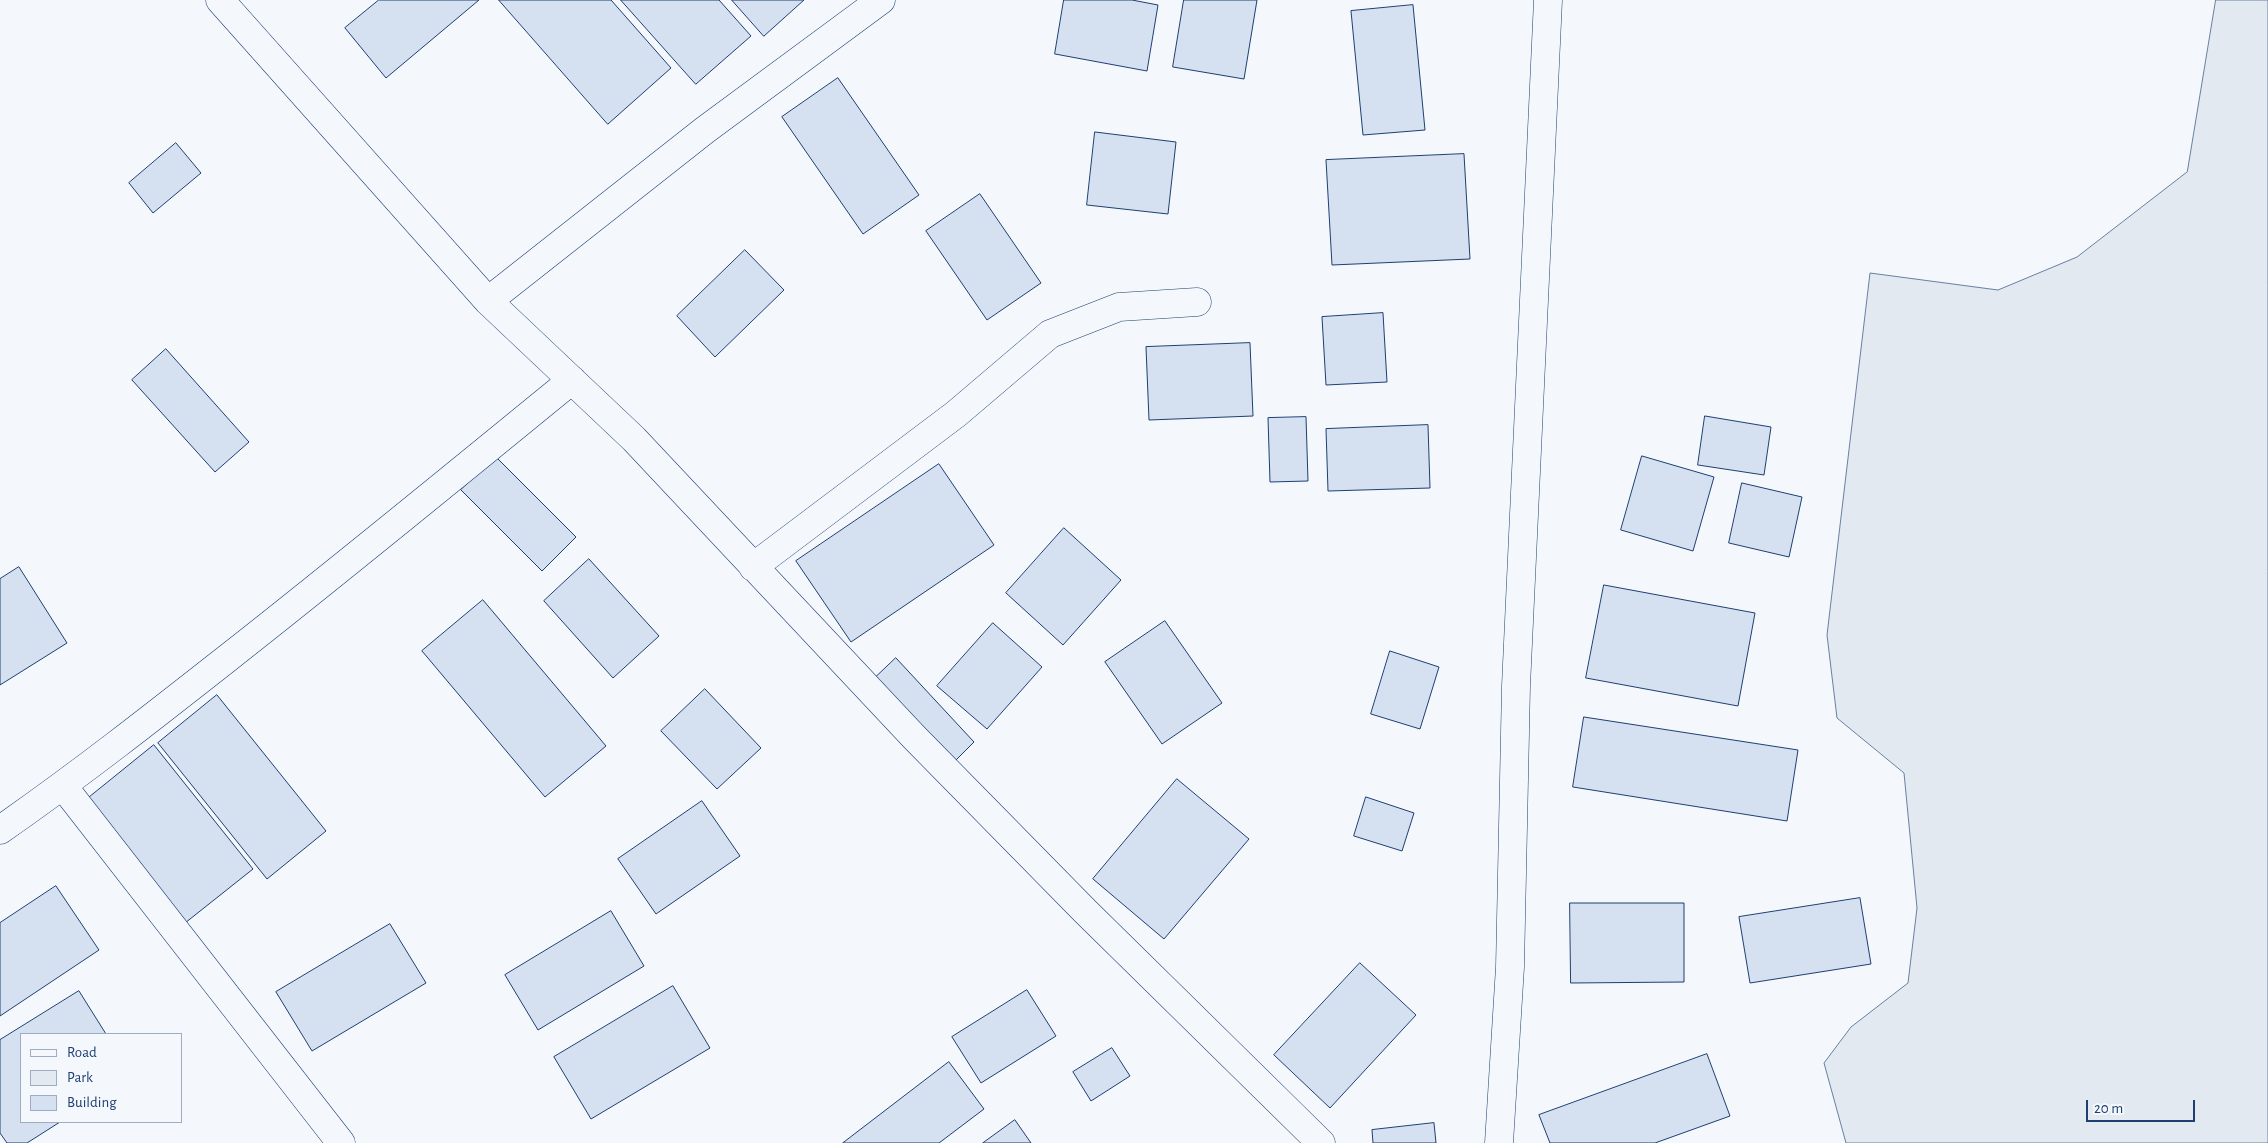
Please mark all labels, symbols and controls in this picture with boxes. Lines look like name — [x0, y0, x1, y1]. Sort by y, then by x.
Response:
legend — [20, 1033, 182, 1123]
text: Road — [67, 1045, 97, 1060]
text: Park — [67, 1070, 93, 1085]
scale bar — [2088, 1090, 2197, 1122]
text: Building — [67, 1095, 117, 1110]
text: 20 m — [2094, 1101, 2123, 1116]

